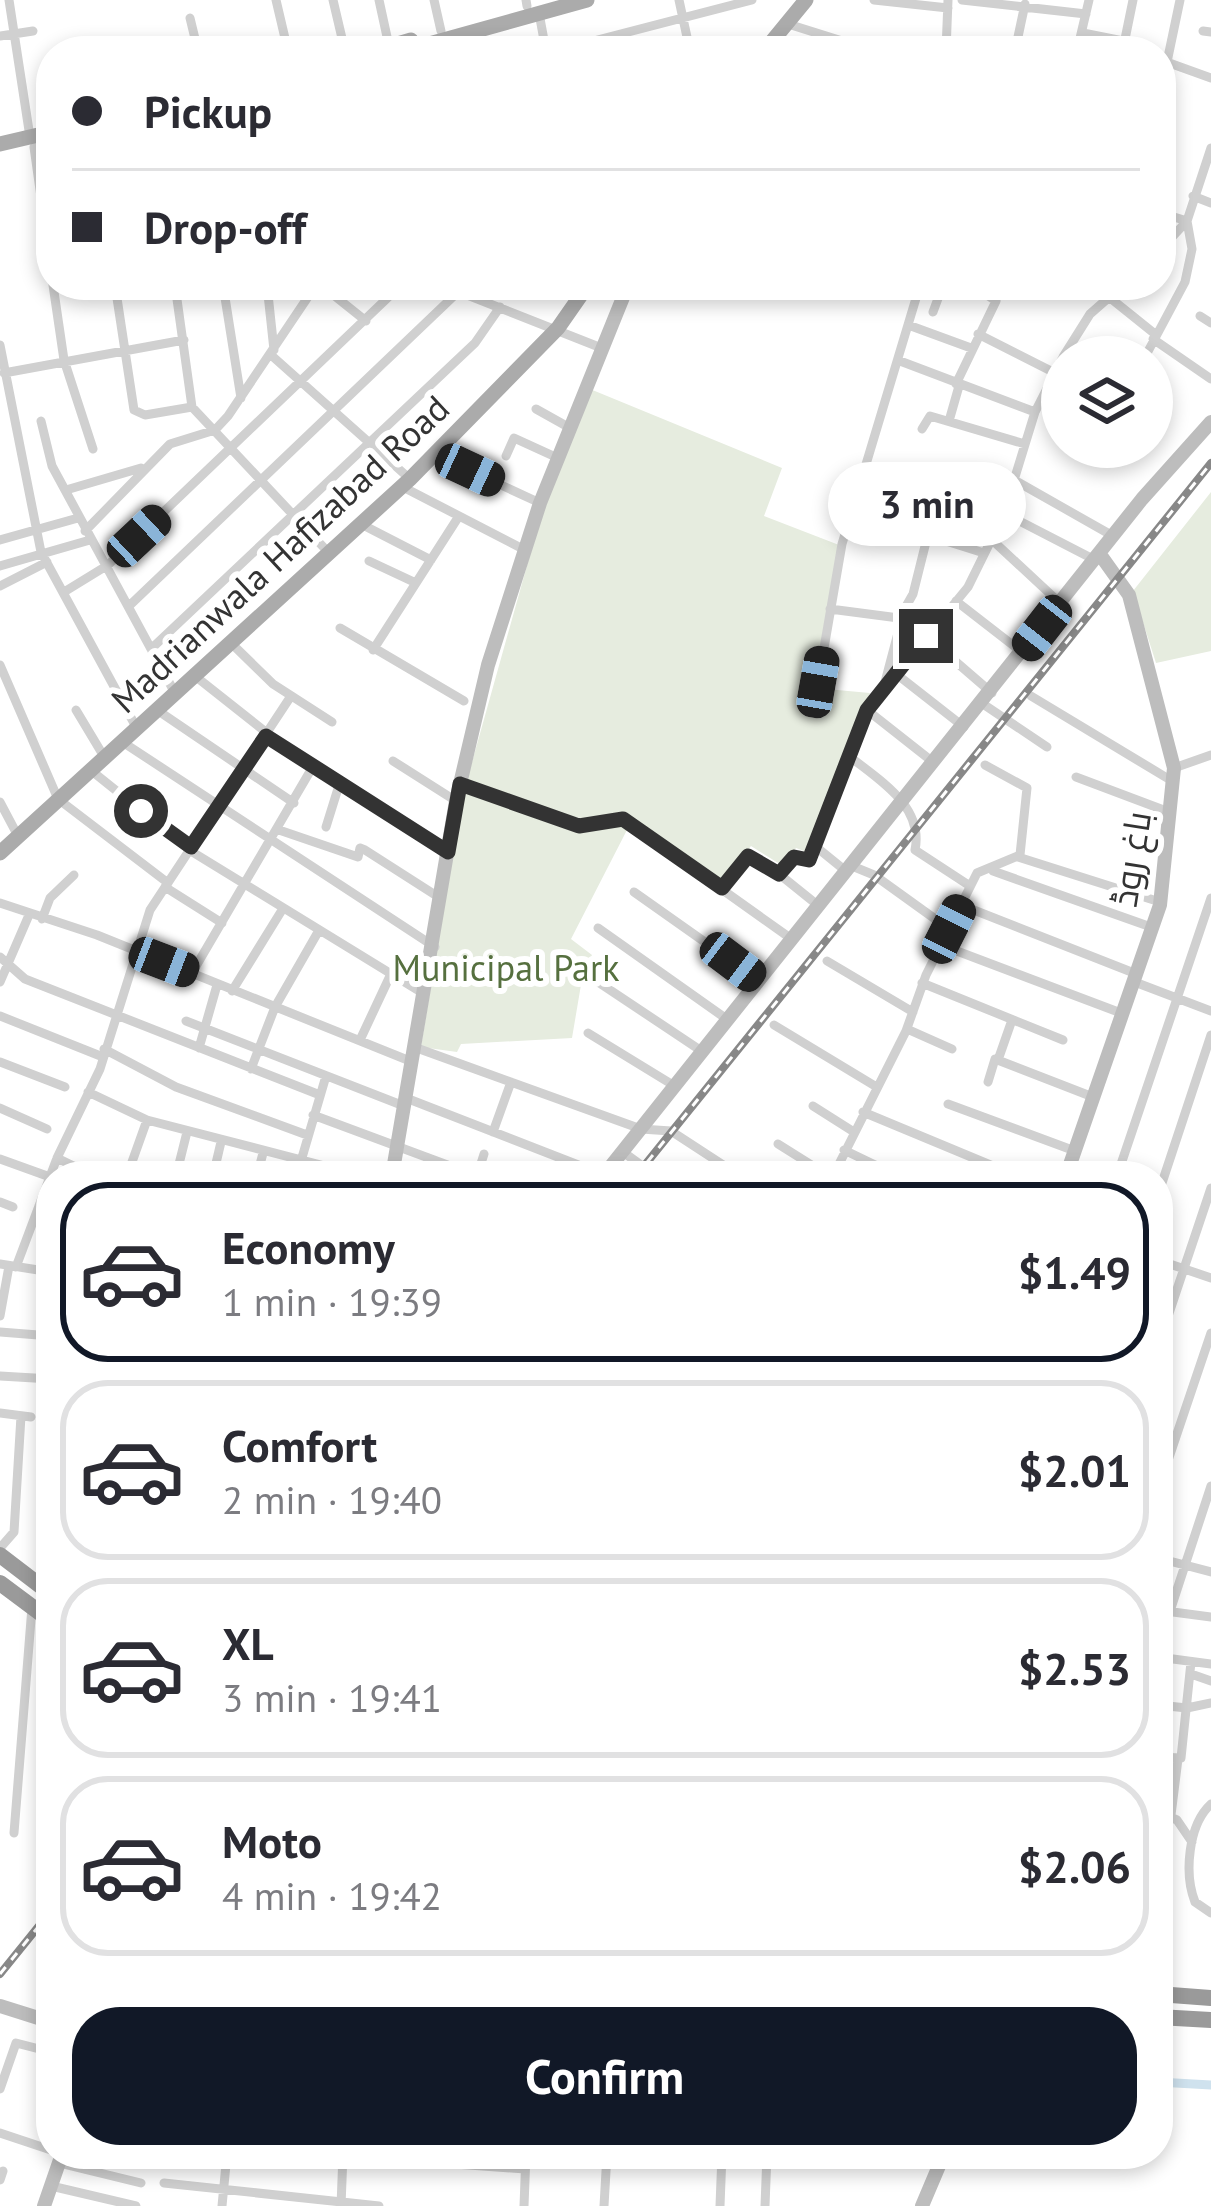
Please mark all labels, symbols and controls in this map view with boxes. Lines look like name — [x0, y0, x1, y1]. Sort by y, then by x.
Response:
text: Pickup — [144, 82, 272, 140]
text: Drop-off — [144, 198, 306, 256]
map controls — [1041, 336, 1173, 468]
button: layers — [1041, 336, 1173, 468]
street label: Madrianwala Hafizabad Road — [101, 385, 459, 723]
car — [430, 438, 510, 502]
callout: 3 min — [827, 462, 1025, 546]
text: 3 min — [879, 478, 975, 529]
car — [100, 498, 178, 574]
car — [1006, 589, 1078, 667]
route end — [899, 609, 953, 663]
car — [794, 643, 842, 721]
route start — [114, 784, 168, 838]
street label: باغ روڈ — [1100, 808, 1163, 910]
car — [917, 889, 981, 969]
car — [693, 926, 773, 998]
car — [124, 932, 204, 992]
park label: Municipal Park — [393, 944, 619, 991]
icon: car — [78, 1218, 186, 1326]
text: Economy — [222, 1218, 395, 1276]
text: $1.49 — [1018, 1243, 1131, 1301]
text: 1 min · 19:39 — [222, 1276, 442, 1327]
icon: car — [78, 1416, 186, 1524]
text: Comfort — [222, 1416, 377, 1474]
text: $2.01 — [1018, 1441, 1131, 1499]
text: 2 min · 19:40 — [222, 1474, 442, 1525]
icon: car — [78, 1614, 186, 1722]
text: XL — [222, 1614, 274, 1672]
text: $2.53 — [1018, 1639, 1131, 1697]
text: 3 min · 19:41 — [222, 1672, 442, 1723]
icon: car — [78, 1812, 186, 1920]
text: Moto — [222, 1812, 322, 1870]
text: $2.06 — [1018, 1837, 1131, 1895]
text: 4 min · 19:42 — [222, 1870, 442, 1921]
button: Confirm — [72, 2007, 1137, 2145]

